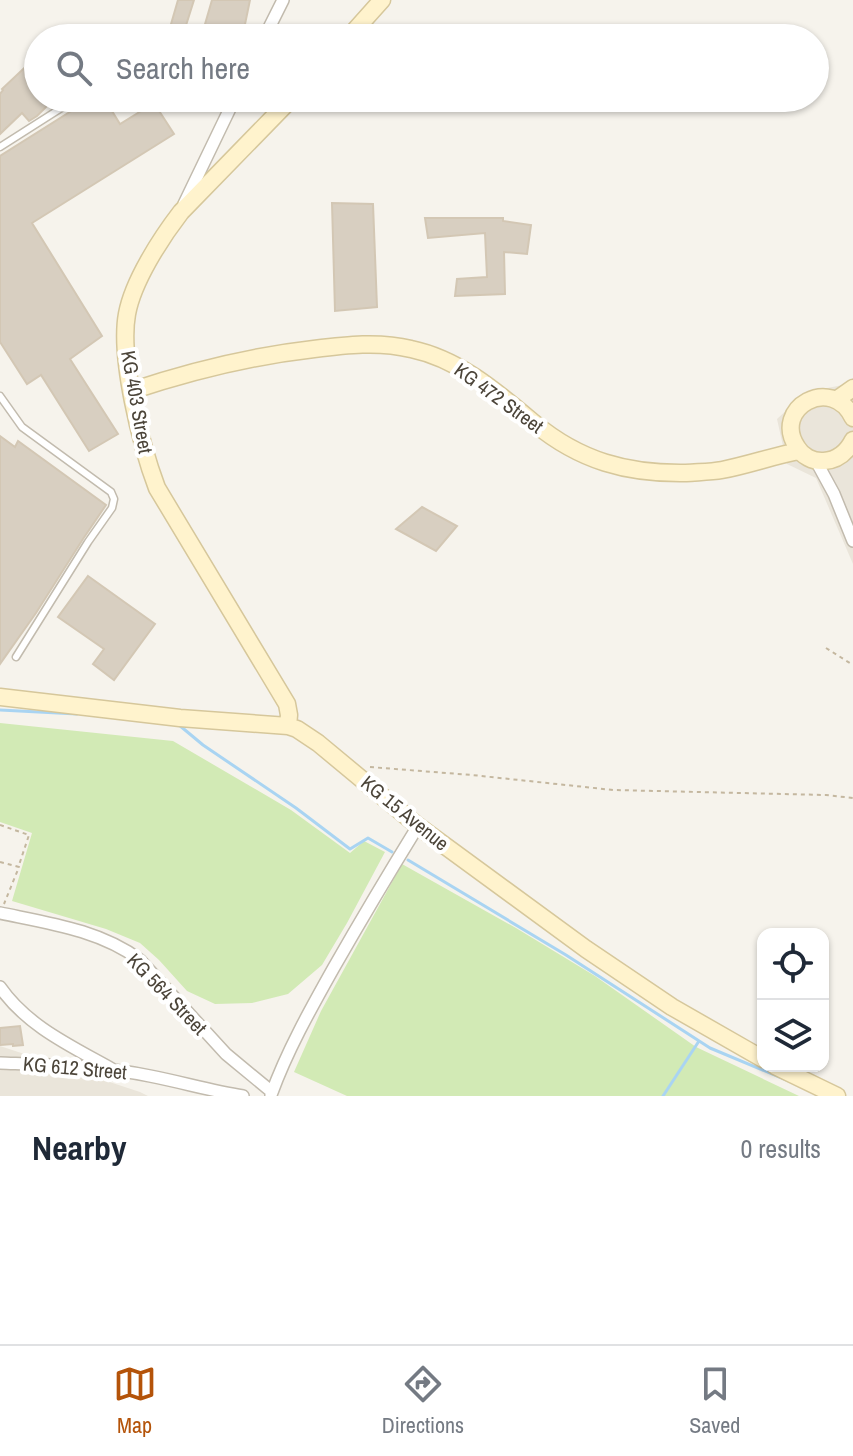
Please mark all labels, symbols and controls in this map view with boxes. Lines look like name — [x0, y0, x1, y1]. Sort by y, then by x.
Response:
search box — [24, 24, 829, 112]
icon: search — [52, 46, 96, 90]
text: Search here — [116, 48, 250, 88]
street label: KG 403 Street — [115, 348, 160, 456]
street label: KG 472 Street — [449, 356, 550, 439]
street label: KG 15 Avenue — [356, 769, 455, 856]
map controls — [757, 928, 829, 1072]
button: locate — [757, 928, 829, 1000]
street label: KG 564 Street — [122, 947, 213, 1041]
button: layers — [757, 1000, 829, 1072]
street label: KG 612 Street — [22, 1050, 128, 1086]
text: Nearby — [32, 1125, 127, 1171]
text: 0 results — [740, 1131, 821, 1166]
tab: Map — [113, 1362, 157, 1440]
tab: Directions — [382, 1362, 464, 1440]
tab: Saved — [689, 1362, 740, 1440]

